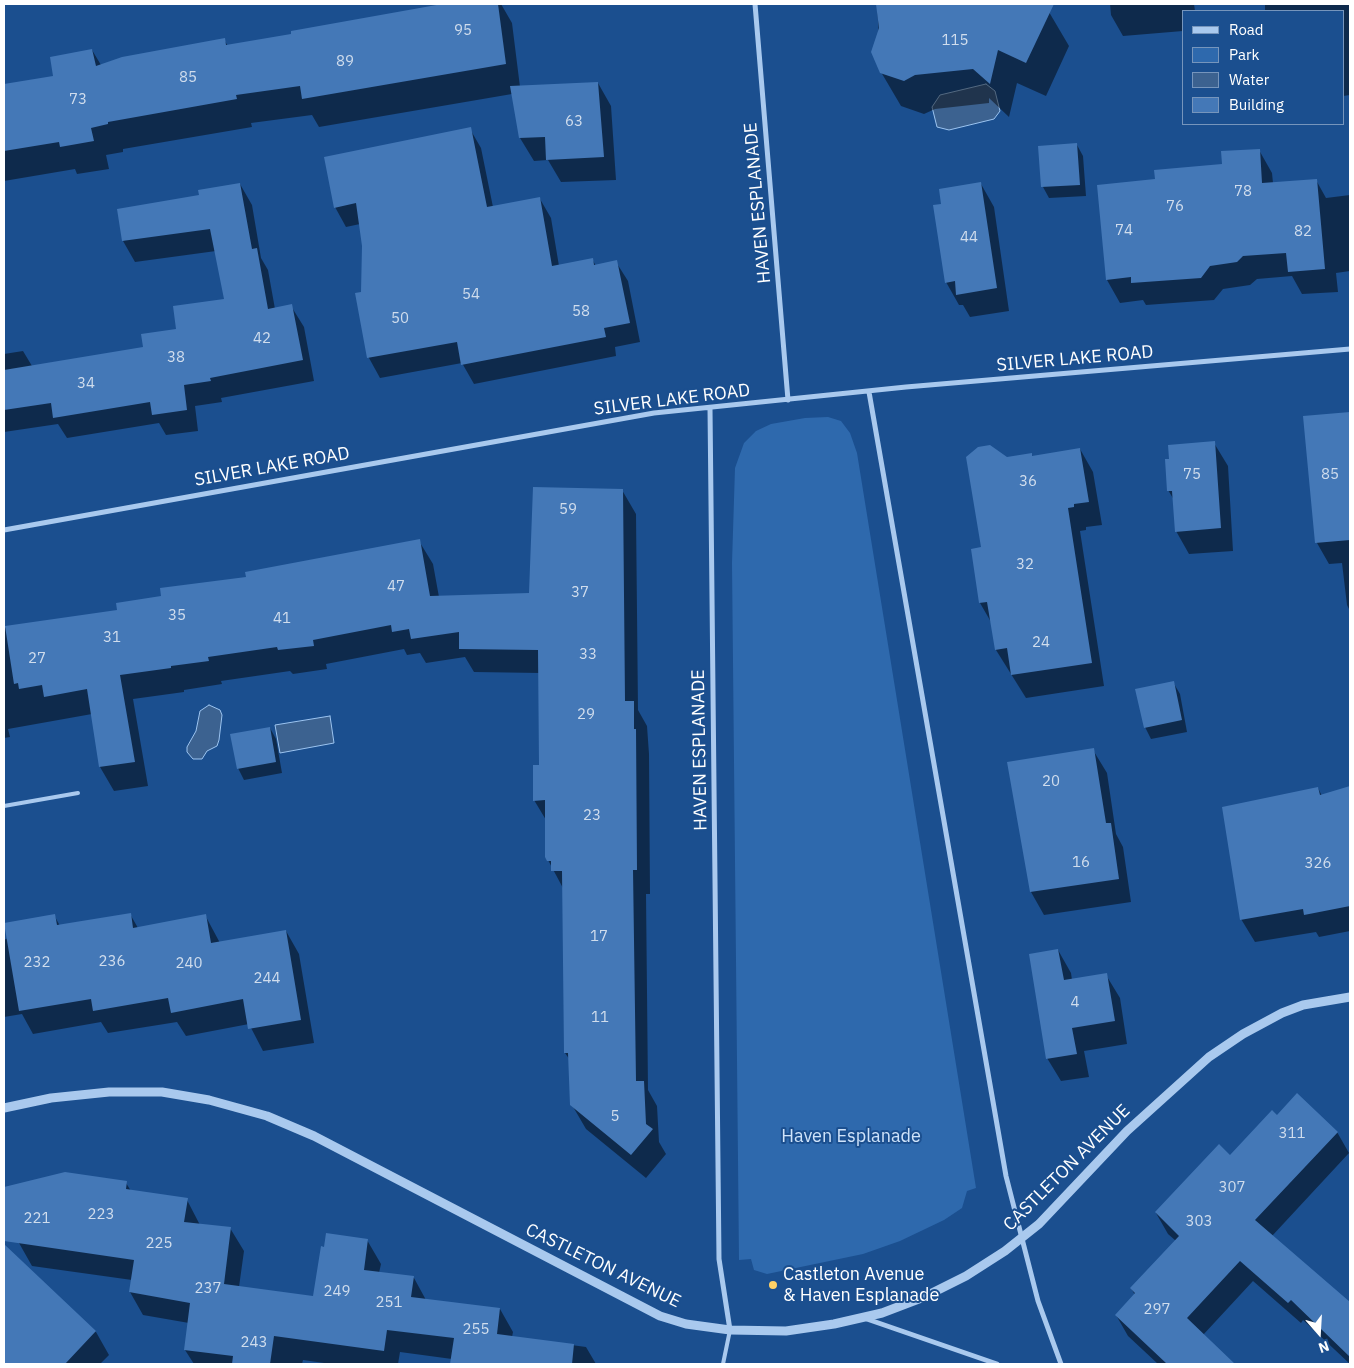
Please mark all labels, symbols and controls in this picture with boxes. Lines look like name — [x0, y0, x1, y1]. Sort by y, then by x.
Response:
legend — [1182, 10, 1344, 125]
text: Road — [1229, 20, 1264, 39]
house number: 95 — [454, 22, 472, 40]
house number: 115 — [942, 32, 968, 50]
text: Park — [1229, 45, 1259, 64]
house number: 89 — [336, 53, 354, 71]
house number: 85 — [179, 69, 197, 87]
text: Water — [1229, 70, 1269, 89]
house number: 73 — [69, 91, 87, 109]
text: Building — [1229, 95, 1284, 114]
house number: 63 — [565, 113, 583, 131]
street label: HAVEN ESPLANADE — [740, 122, 776, 284]
house number: 78 — [1234, 183, 1252, 201]
house number: 76 — [1166, 198, 1184, 216]
house number: 74 — [1115, 222, 1133, 240]
house number: 82 — [1294, 223, 1312, 241]
house number: 44 — [960, 229, 978, 247]
house number: 54 — [462, 286, 480, 304]
house number: 58 — [572, 303, 590, 321]
house number: 50 — [391, 310, 409, 328]
house number: 42 — [253, 330, 271, 348]
street label: SILVER LAKE ROAD — [996, 341, 1154, 377]
house number: 38 — [167, 349, 185, 367]
house number: 34 — [77, 375, 95, 393]
street label: SILVER LAKE ROAD — [593, 380, 751, 420]
street label: SILVER LAKE ROAD — [193, 443, 351, 491]
house number: 75 — [1183, 466, 1201, 484]
house number: 85 — [1321, 466, 1339, 484]
house number: 36 — [1019, 473, 1037, 491]
house number: 59 — [559, 501, 577, 519]
house number: 32 — [1016, 556, 1034, 574]
house number: 47 — [387, 578, 405, 596]
house number: 37 — [571, 584, 589, 602]
house number: 35 — [168, 607, 186, 625]
house number: 41 — [273, 610, 291, 628]
house number: 31 — [103, 629, 121, 647]
house number: 24 — [1032, 634, 1050, 652]
house number: 33 — [579, 646, 597, 664]
house number: 27 — [28, 650, 46, 668]
street label: HAVEN ESPLANADE — [688, 669, 712, 831]
house number: 29 — [577, 706, 595, 724]
house number: 20 — [1042, 773, 1060, 791]
house number: 23 — [583, 807, 601, 825]
house number: 16 — [1072, 854, 1090, 872]
house number: 326 — [1305, 855, 1331, 873]
house number: 17 — [590, 928, 608, 946]
house number: 236 — [99, 953, 125, 971]
house number: 232 — [24, 954, 50, 972]
house number: 240 — [176, 955, 202, 973]
house number: 244 — [254, 970, 280, 988]
house number: 4 — [1071, 994, 1079, 1012]
house number: 11 — [591, 1009, 609, 1027]
street label: CASTLETON AVENUE — [999, 1100, 1135, 1236]
house number: 5 — [611, 1108, 619, 1126]
house number: 311 — [1279, 1125, 1305, 1143]
park label: Haven Esplanade — [781, 1126, 921, 1148]
house number: 307 — [1219, 1179, 1245, 1197]
house number: 223 — [88, 1206, 114, 1224]
house number: 221 — [24, 1210, 50, 1228]
house number: 303 — [1186, 1213, 1212, 1231]
street label: CASTLETON AVENUE — [522, 1219, 684, 1313]
house number: 225 — [146, 1235, 172, 1253]
place label: Castleton Avenue & Haven Esplanade — [783, 1264, 939, 1306]
marker: Castleton Avenue & Haven Esplanade — [767, 1279, 779, 1291]
house number: 237 — [195, 1280, 221, 1298]
house number: 249 — [324, 1283, 350, 1301]
house number: 251 — [376, 1294, 402, 1312]
house number: 297 — [1144, 1301, 1170, 1319]
north arrow — [1294, 1308, 1344, 1358]
house number: 255 — [463, 1321, 489, 1339]
house number: 243 — [241, 1334, 267, 1352]
text: N — [1316, 1337, 1332, 1357]

